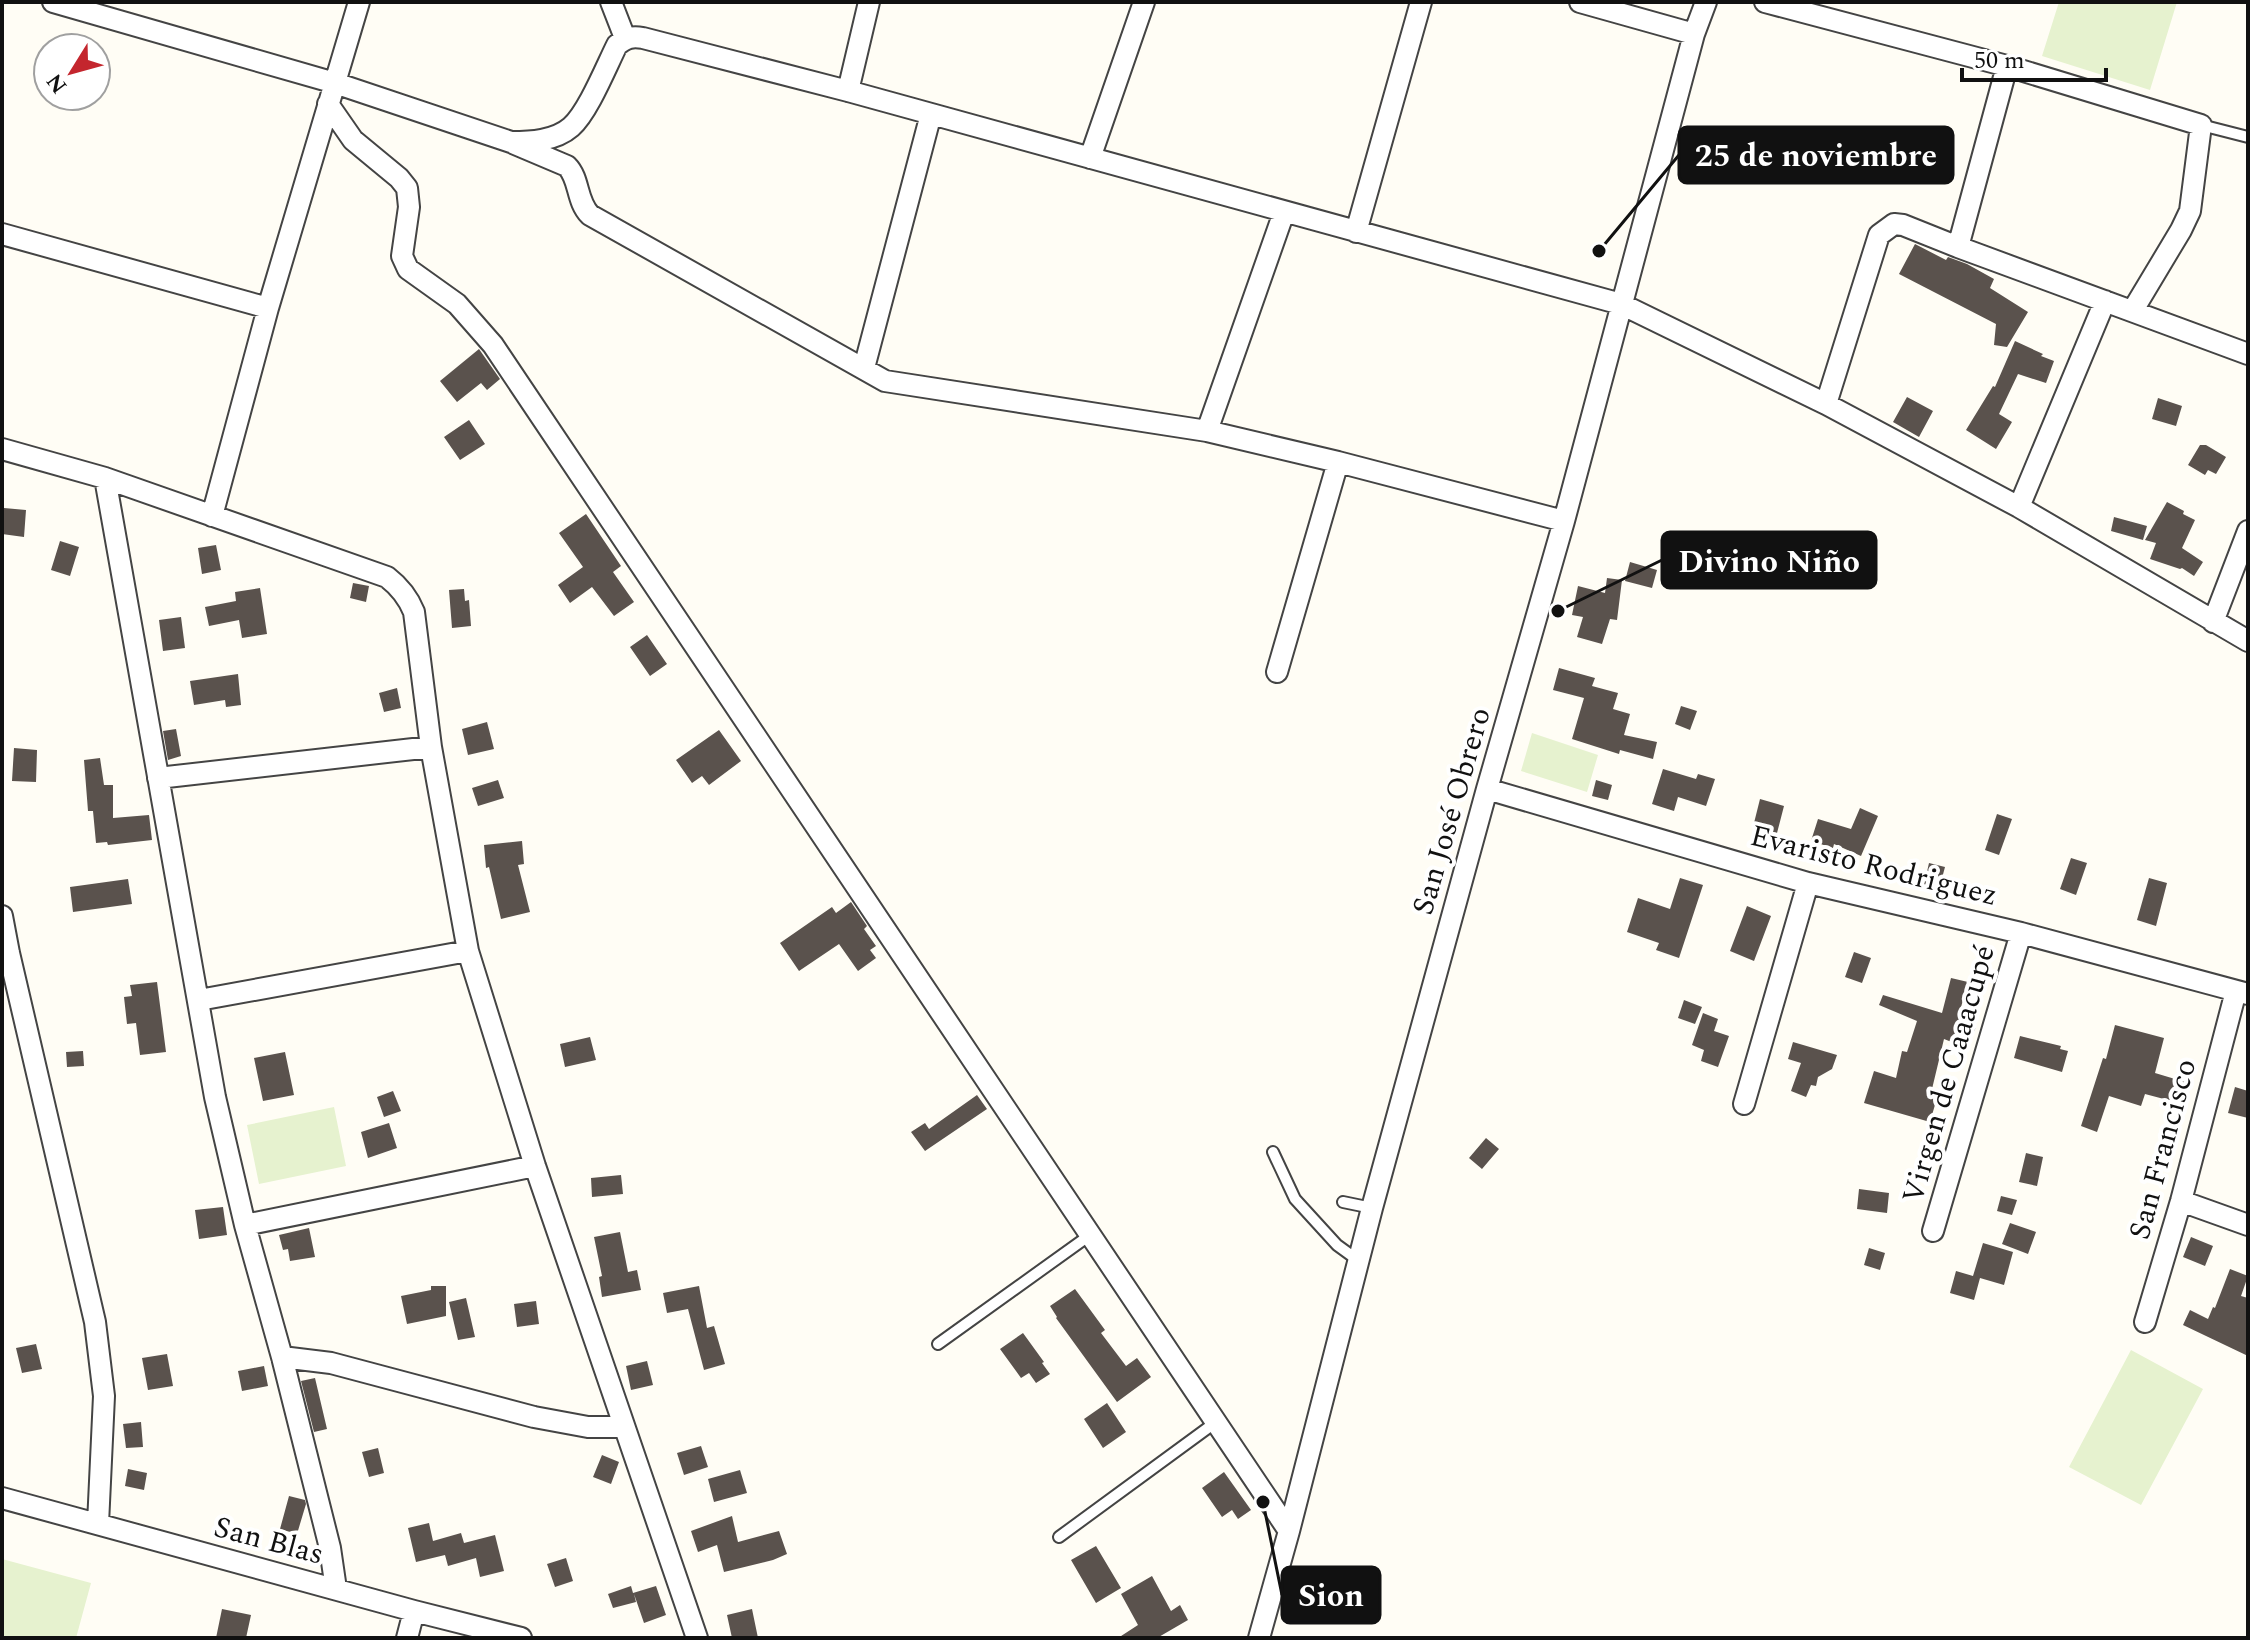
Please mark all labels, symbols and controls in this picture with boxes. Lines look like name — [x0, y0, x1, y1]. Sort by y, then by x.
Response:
north arrow — [32, 32, 112, 112]
scale bar — [1962, 32, 2106, 82]
text: 50 m — [1974, 43, 2025, 79]
text: N — [39, 66, 76, 100]
callout: 25 de noviembre — [1679, 127, 1953, 183]
text: 25 de noviembre — [1695, 132, 1937, 181]
callout: Divino Niño — [1662, 532, 1876, 588]
text: Divino Niño — [1678, 538, 1860, 587]
street label: San José Obrero — [1400, 702, 1504, 920]
street label: Evaristo Rodriguez — [1745, 813, 2002, 919]
street label: Virgen de Caaacupé — [1890, 940, 2008, 1209]
street label: San Francisco — [2117, 1054, 2209, 1245]
street label: San Blas — [209, 1504, 329, 1578]
callout: Sion — [1282, 1567, 1380, 1623]
text: Sion — [1298, 1572, 1364, 1621]

